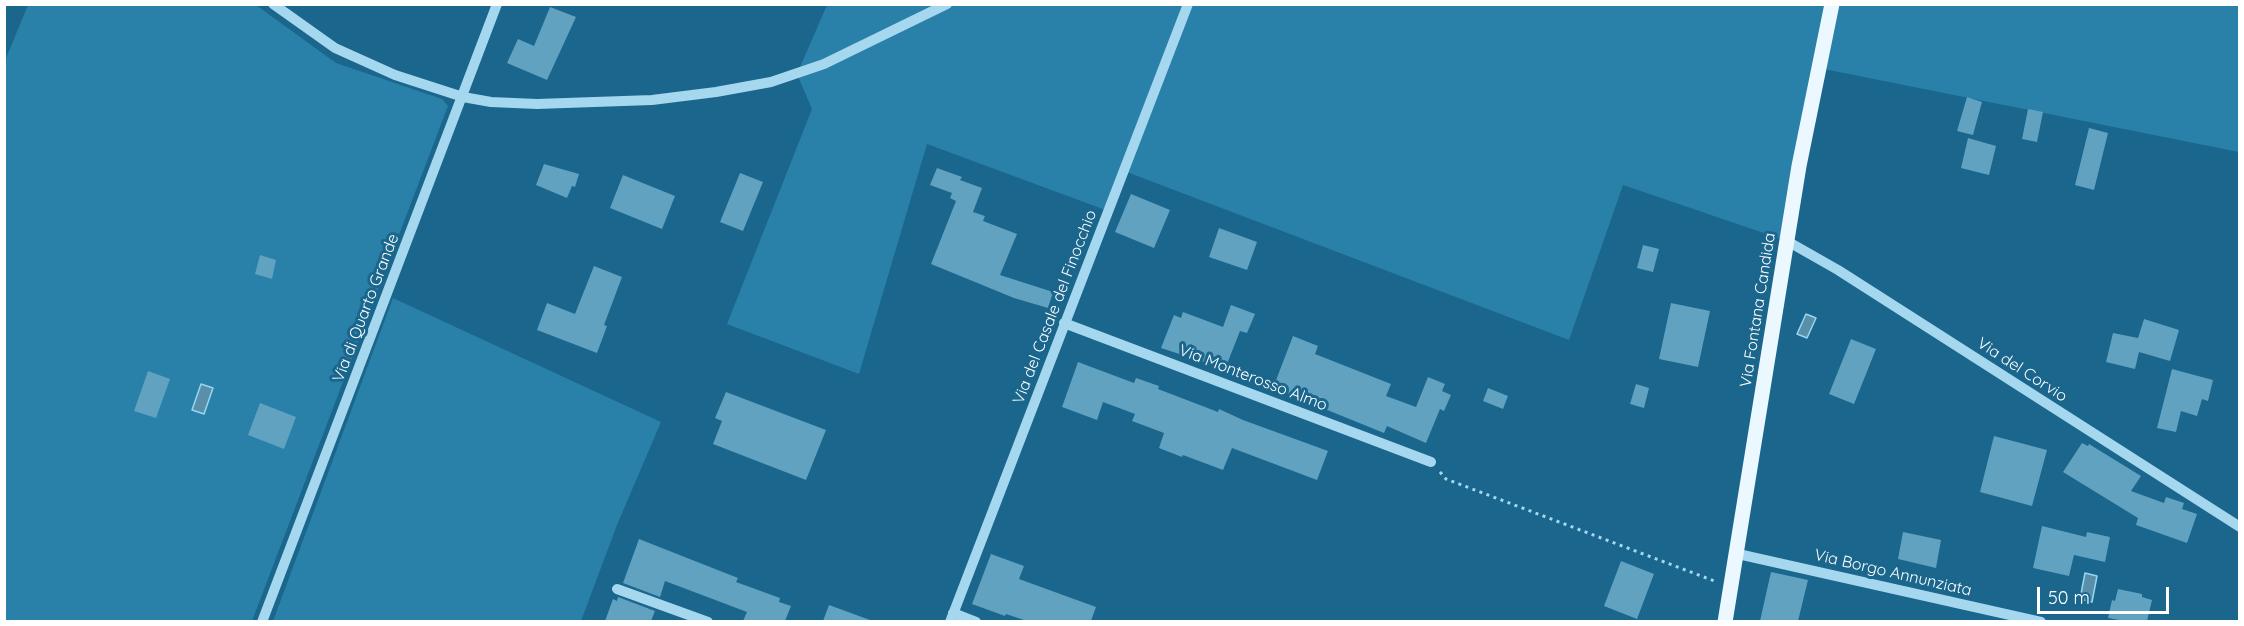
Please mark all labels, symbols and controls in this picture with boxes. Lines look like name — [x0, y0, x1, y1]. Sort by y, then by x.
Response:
street label: Via del Casale del Finocchio — [1009, 207, 1101, 407]
street label: Via di Quarto Grande — [329, 231, 403, 385]
street label: Via Fontana Candida — [1736, 231, 1780, 389]
street label: Via del Corvio — [1973, 334, 2071, 406]
street label: Via Monterosso Almo — [1176, 341, 1330, 415]
street label: Via Borgo Annunziata — [1812, 546, 1974, 600]
scale bar — [2040, 575, 2172, 613]
text: 50 m — [2048, 586, 2090, 609]

